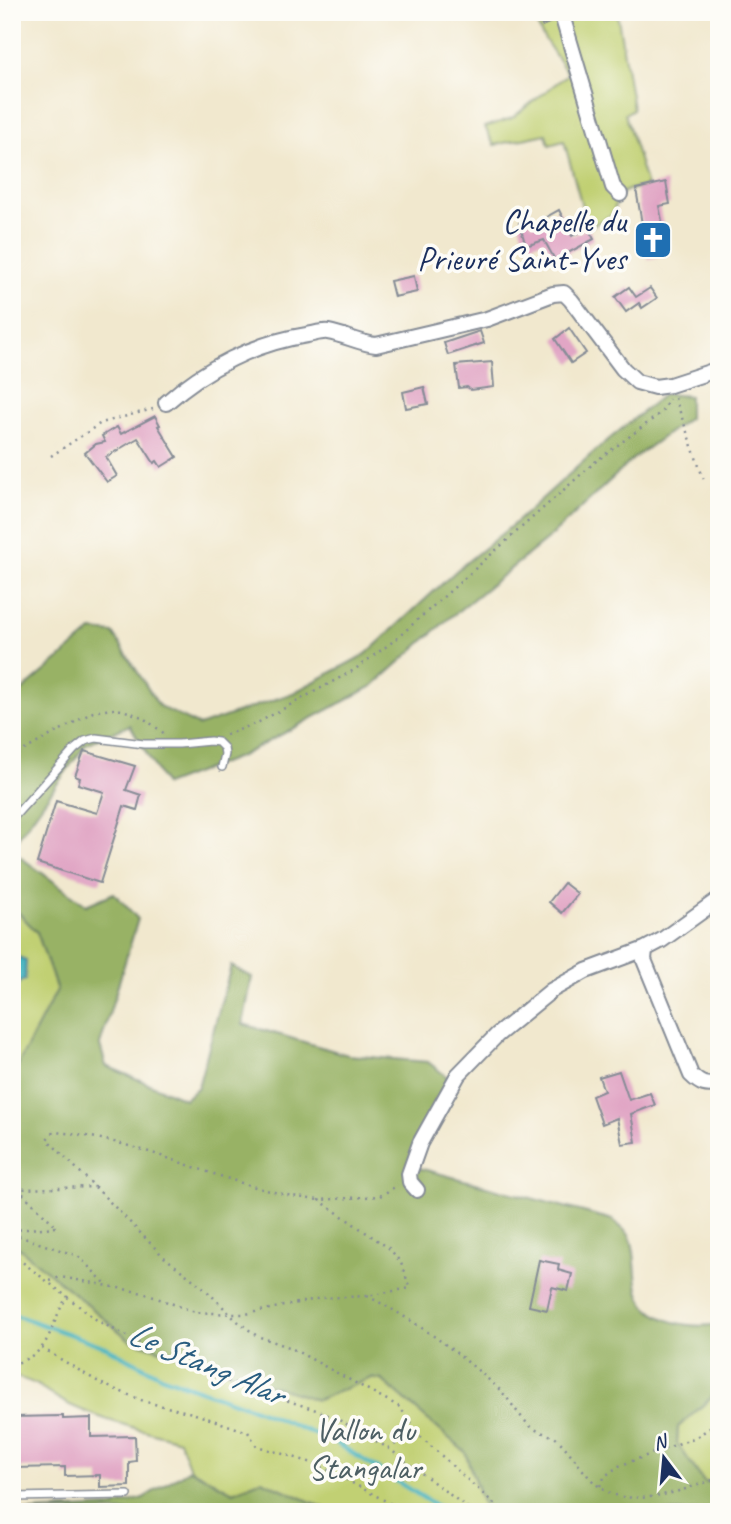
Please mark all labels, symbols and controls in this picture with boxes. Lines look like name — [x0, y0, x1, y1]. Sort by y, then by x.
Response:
place label: Chapelle du Prieuré Saint-Yves — [417, 200, 629, 280]
church icon: Chapelle du Prieuré Saint-Yves — [632, 219, 674, 261]
water label: Le Stang Alar — [122, 1310, 295, 1418]
park label: Vallon du Stangalar — [309, 1409, 424, 1489]
north arrow — [630, 1422, 700, 1492]
text: N — [651, 1429, 672, 1456]

